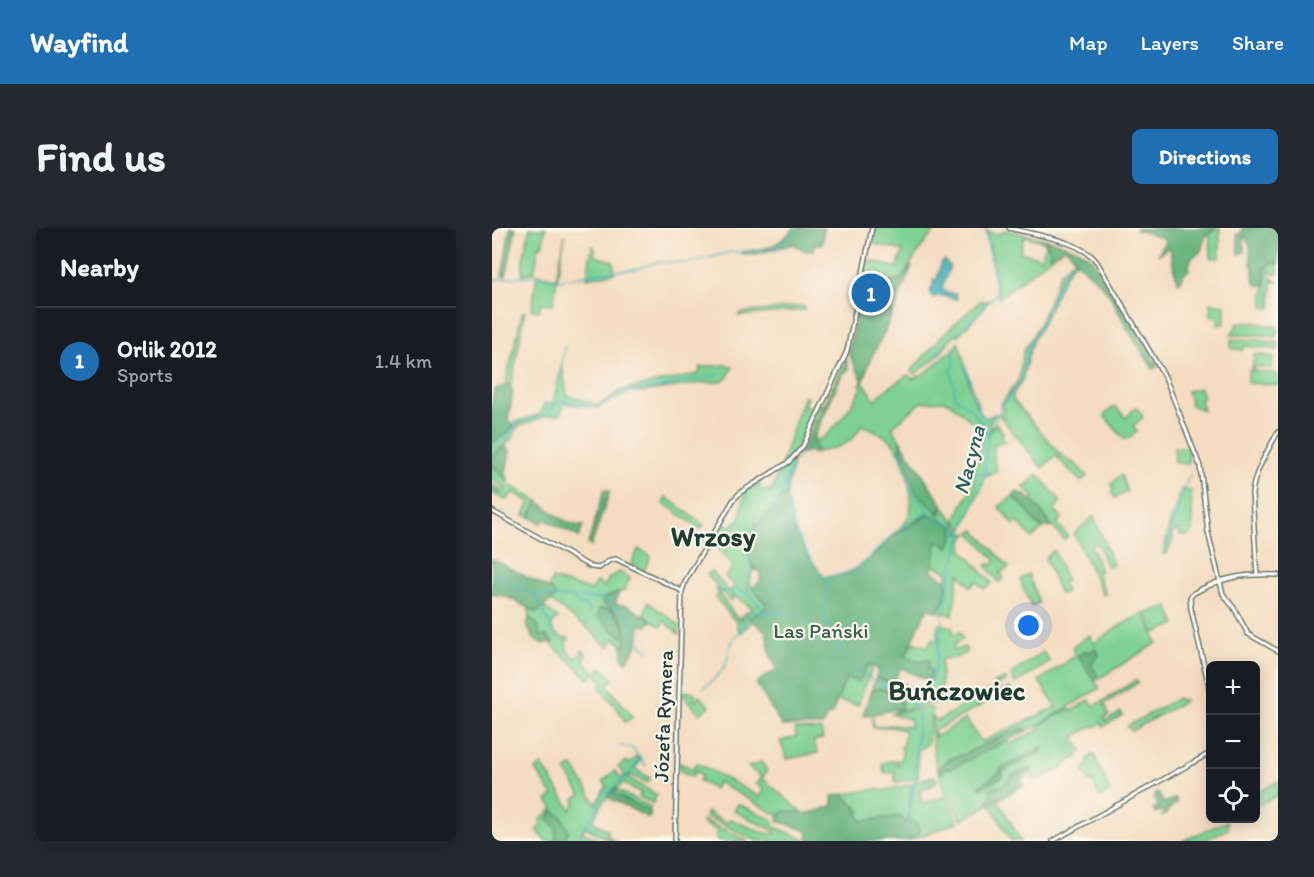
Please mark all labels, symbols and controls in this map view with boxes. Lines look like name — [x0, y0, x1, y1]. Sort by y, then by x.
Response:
text: Wayfind — [30, 25, 128, 59]
text: Map — [1069, 30, 1108, 55]
text: Layers — [1141, 30, 1199, 55]
text: Share — [1232, 30, 1284, 55]
button: Directions — [1132, 129, 1278, 184]
text: Find us — [36, 131, 166, 182]
text: Nearby — [60, 251, 139, 283]
pin: 1 — [852, 270, 890, 316]
text: Orlik 2012 — [117, 336, 217, 363]
text: 1 — [75, 349, 84, 373]
text: 1.4 km — [375, 349, 432, 373]
text: Sports — [117, 363, 173, 387]
water label: Nacyna — [947, 421, 991, 497]
district label: Wrzosy — [671, 520, 756, 553]
your location — [1014, 611, 1043, 640]
park label: Las Pański — [773, 618, 869, 643]
street label: Józefa Rymera — [648, 649, 678, 783]
map controls — [1206, 661, 1260, 823]
button: + — [1206, 661, 1260, 715]
district label: Buńczowiec — [888, 674, 1026, 707]
button: − — [1206, 715, 1260, 769]
button: locate — [1206, 769, 1260, 823]

